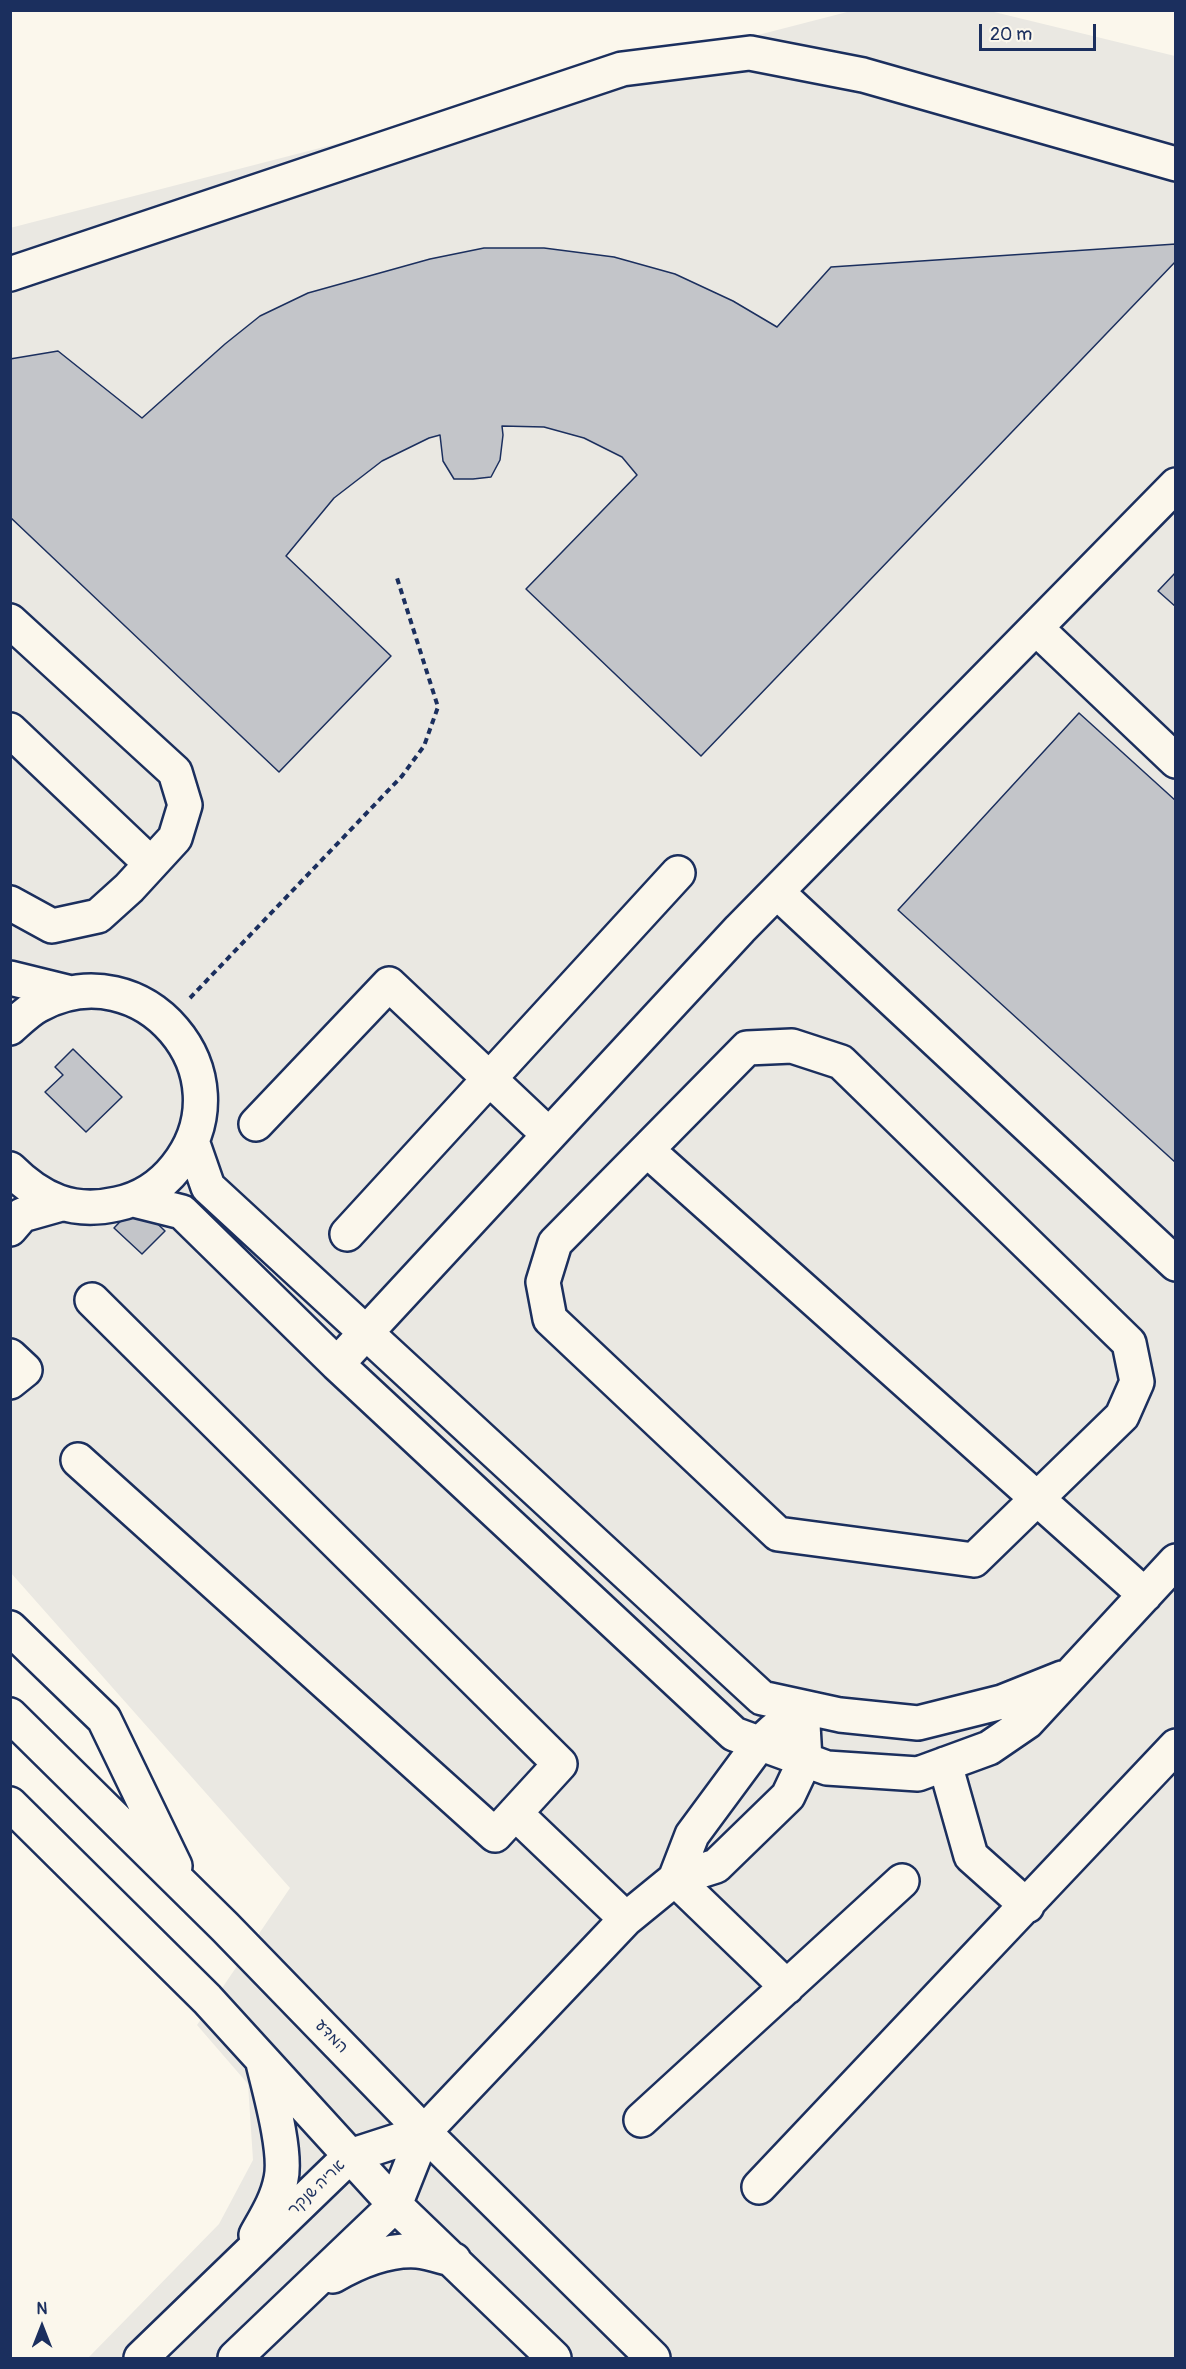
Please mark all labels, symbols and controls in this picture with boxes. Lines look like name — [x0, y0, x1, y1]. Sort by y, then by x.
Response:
scale bar — [982, 12, 1099, 50]
text: 20 m — [990, 23, 1032, 46]
street label: המדע — [310, 2016, 352, 2058]
street label: אריה שנקר — [284, 2156, 350, 2220]
north arrow — [12, 2297, 72, 2357]
text: N — [37, 2299, 47, 2319]

